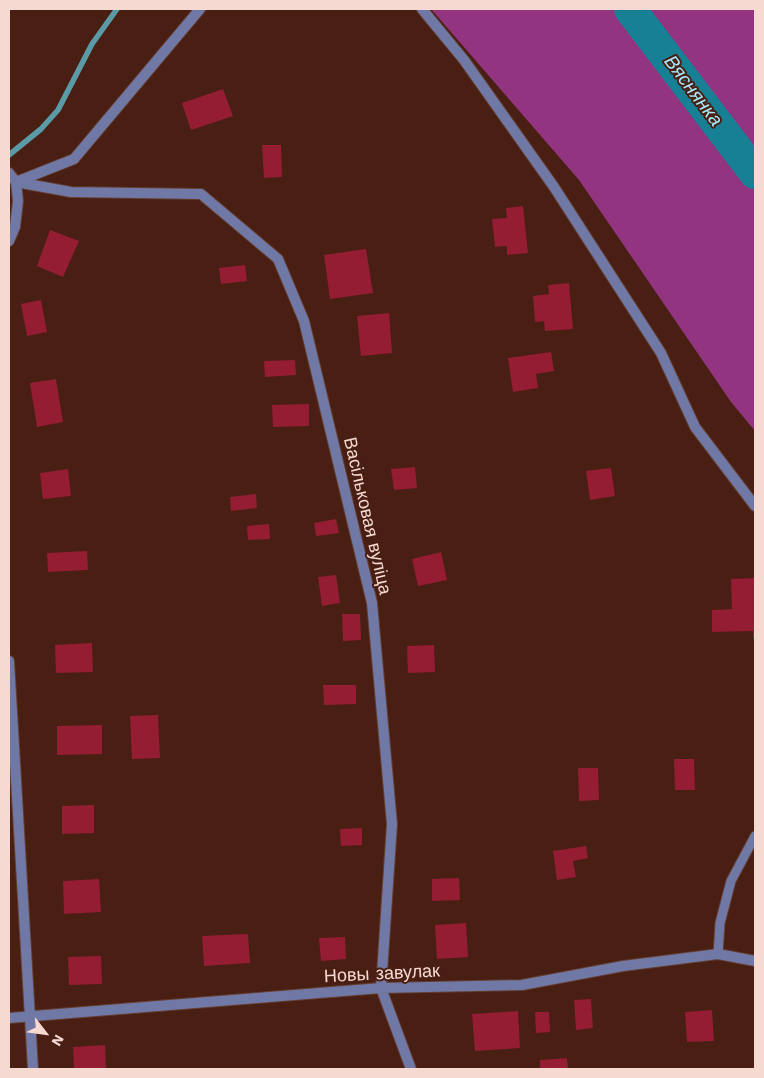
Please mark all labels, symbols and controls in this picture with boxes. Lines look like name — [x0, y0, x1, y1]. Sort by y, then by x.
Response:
water label: Вяснянка — [659, 51, 727, 131]
street label: Васільковая вуліца — [338, 435, 396, 597]
street label: Новы завулак — [323, 960, 441, 988]
north arrow — [20, 1008, 70, 1058]
text: N — [48, 1032, 68, 1049]

